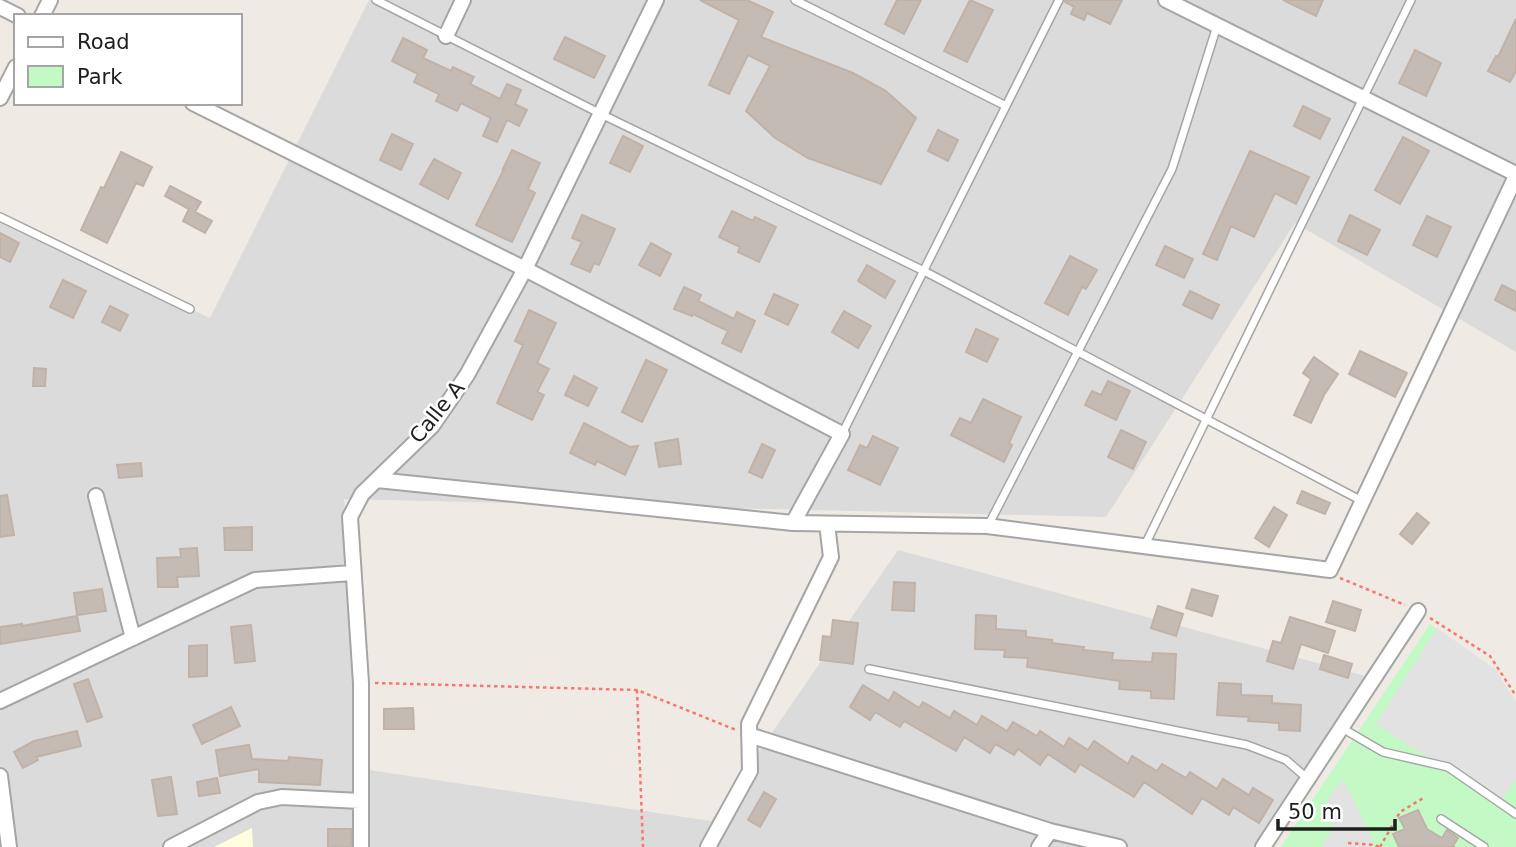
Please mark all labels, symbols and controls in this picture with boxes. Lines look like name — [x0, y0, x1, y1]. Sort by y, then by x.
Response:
legend — [14, 14, 242, 105]
text: Road — [77, 30, 130, 54]
text: Park — [77, 65, 123, 89]
street label: Calle A — [405, 376, 470, 448]
scale bar — [1278, 788, 1395, 832]
text: 50 m — [1288, 800, 1342, 824]

